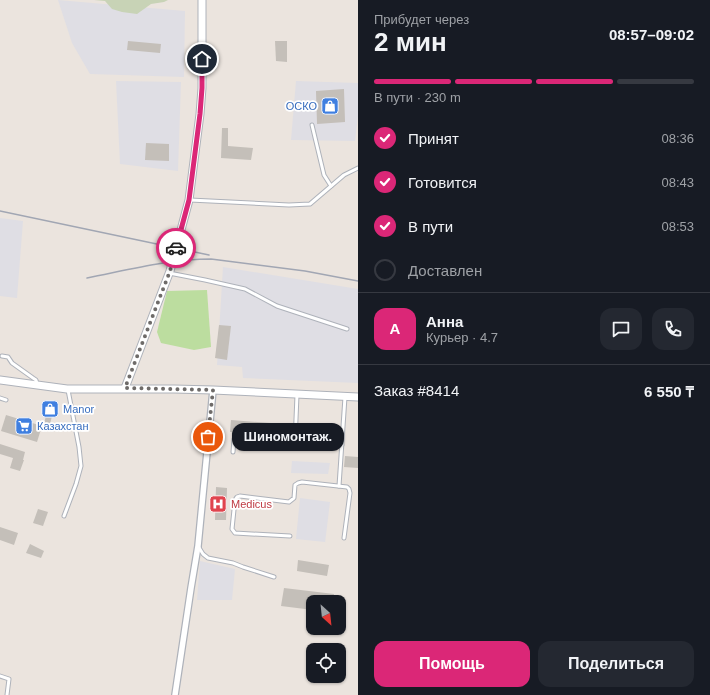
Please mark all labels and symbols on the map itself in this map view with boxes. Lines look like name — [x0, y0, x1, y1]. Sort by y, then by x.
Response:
pin — [185, 42, 219, 76]
shop icon: ОСКО — [320, 96, 340, 116]
place label: ОСКО — [286, 100, 317, 112]
courier — [156, 228, 196, 268]
shop icon: Manor — [40, 399, 60, 419]
place label: Manor — [63, 403, 95, 415]
supermarket icon: Казахстан — [14, 416, 34, 436]
place label: Казахстан — [37, 420, 89, 432]
pin — [191, 420, 225, 454]
callout: Шиномонтаж. — [232, 423, 344, 451]
hospital icon: Medicus — [208, 494, 228, 514]
place label: Medicus — [231, 498, 272, 510]
north arrow — [306, 595, 346, 635]

